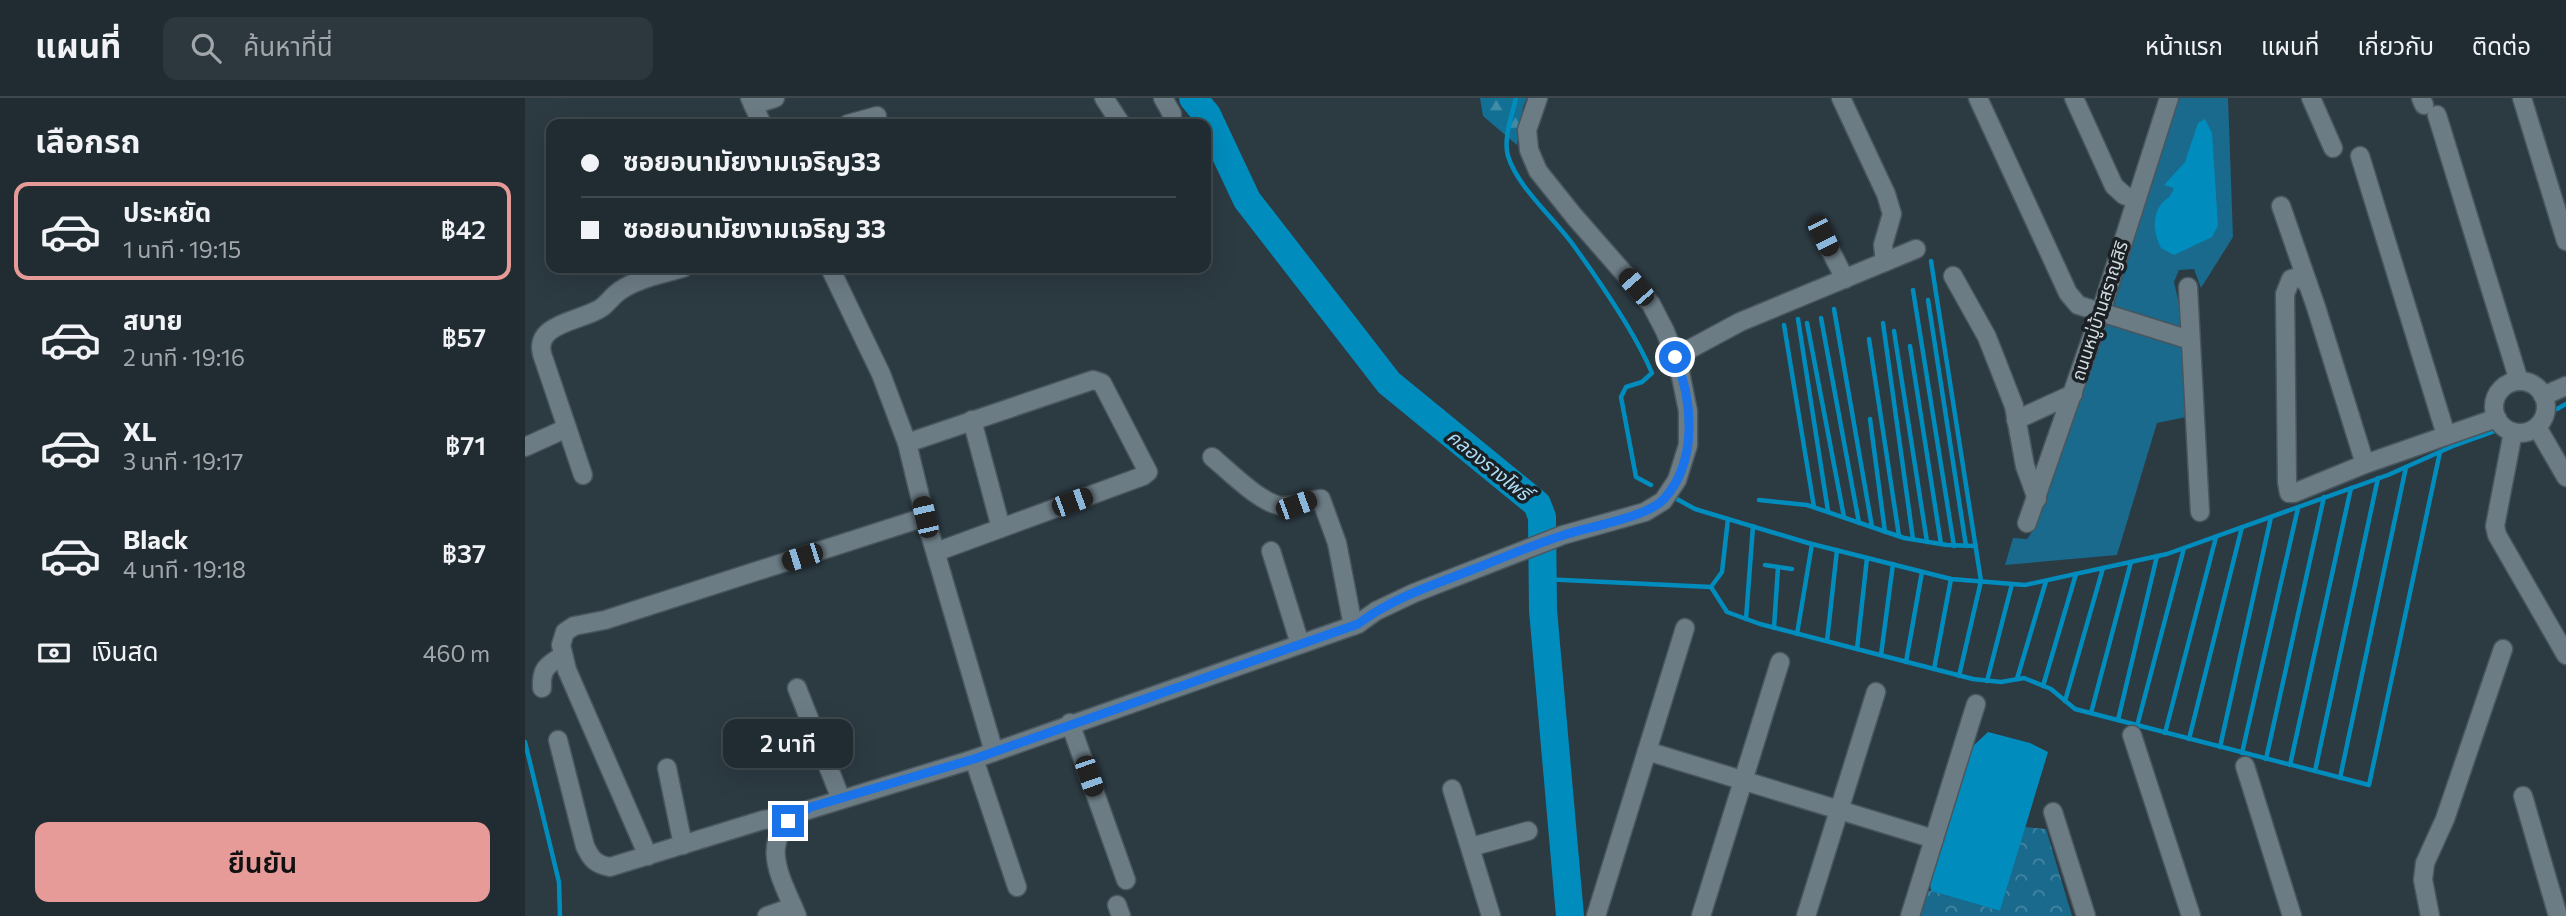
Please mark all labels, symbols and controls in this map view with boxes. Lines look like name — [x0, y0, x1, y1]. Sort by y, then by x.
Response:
search box — [163, 17, 653, 80]
text: แผนที่ — [35, 24, 121, 65]
icon: search — [187, 29, 225, 67]
text: ค้นหาที่นี่ — [243, 30, 333, 61]
text: หน้าแรก — [2145, 31, 2223, 60]
text: แผนที่ — [2261, 31, 2319, 60]
text: เกี่ยวกับ — [2357, 31, 2434, 60]
text: ติดต่อ — [2472, 31, 2531, 60]
text: เลือกรถ — [35, 120, 140, 160]
text: ซอยอนามัยงามเจริญ33 — [623, 145, 881, 176]
text: ประหยัด — [123, 196, 211, 227]
icon: car — [39, 200, 102, 263]
text: ซอยอนามัยงามเจริญ 33 — [623, 212, 886, 243]
text: ฿42 — [441, 213, 486, 244]
car — [1805, 213, 1842, 259]
text: 1 นาที · 19:15 — [123, 235, 241, 263]
street label: ถนนหมู่บ้านสราญสิริ — [2066, 238, 2134, 384]
car — [1615, 264, 1658, 310]
text: สบาย — [123, 304, 183, 335]
icon: car — [39, 308, 102, 371]
text: ฿57 — [442, 321, 486, 352]
route start — [1659, 341, 1691, 373]
text: 2 นาที · 19:16 — [123, 343, 245, 371]
text: XL — [123, 415, 157, 446]
icon: car — [39, 416, 102, 479]
water label: คลองรางโพธิ์ — [1443, 424, 1539, 508]
text: ฿71 — [445, 429, 486, 460]
text: 3 นาที · 19:17 — [123, 447, 243, 475]
car — [1049, 485, 1096, 519]
car — [1273, 488, 1320, 522]
car — [911, 494, 940, 540]
text: Black — [123, 523, 189, 554]
icon: car — [39, 524, 102, 587]
text: ฿37 — [442, 537, 486, 568]
car — [779, 541, 826, 573]
text: 4 นาที · 19:18 — [123, 555, 246, 583]
icon: cash — [35, 634, 73, 672]
text: เงินสด — [91, 635, 158, 666]
text: 460 m — [423, 639, 490, 667]
callout: 2 นาที — [723, 720, 853, 768]
text: 2 นาที — [760, 729, 816, 757]
car — [1073, 753, 1106, 799]
route end — [772, 805, 804, 837]
button: ยืนยัน — [35, 822, 490, 902]

